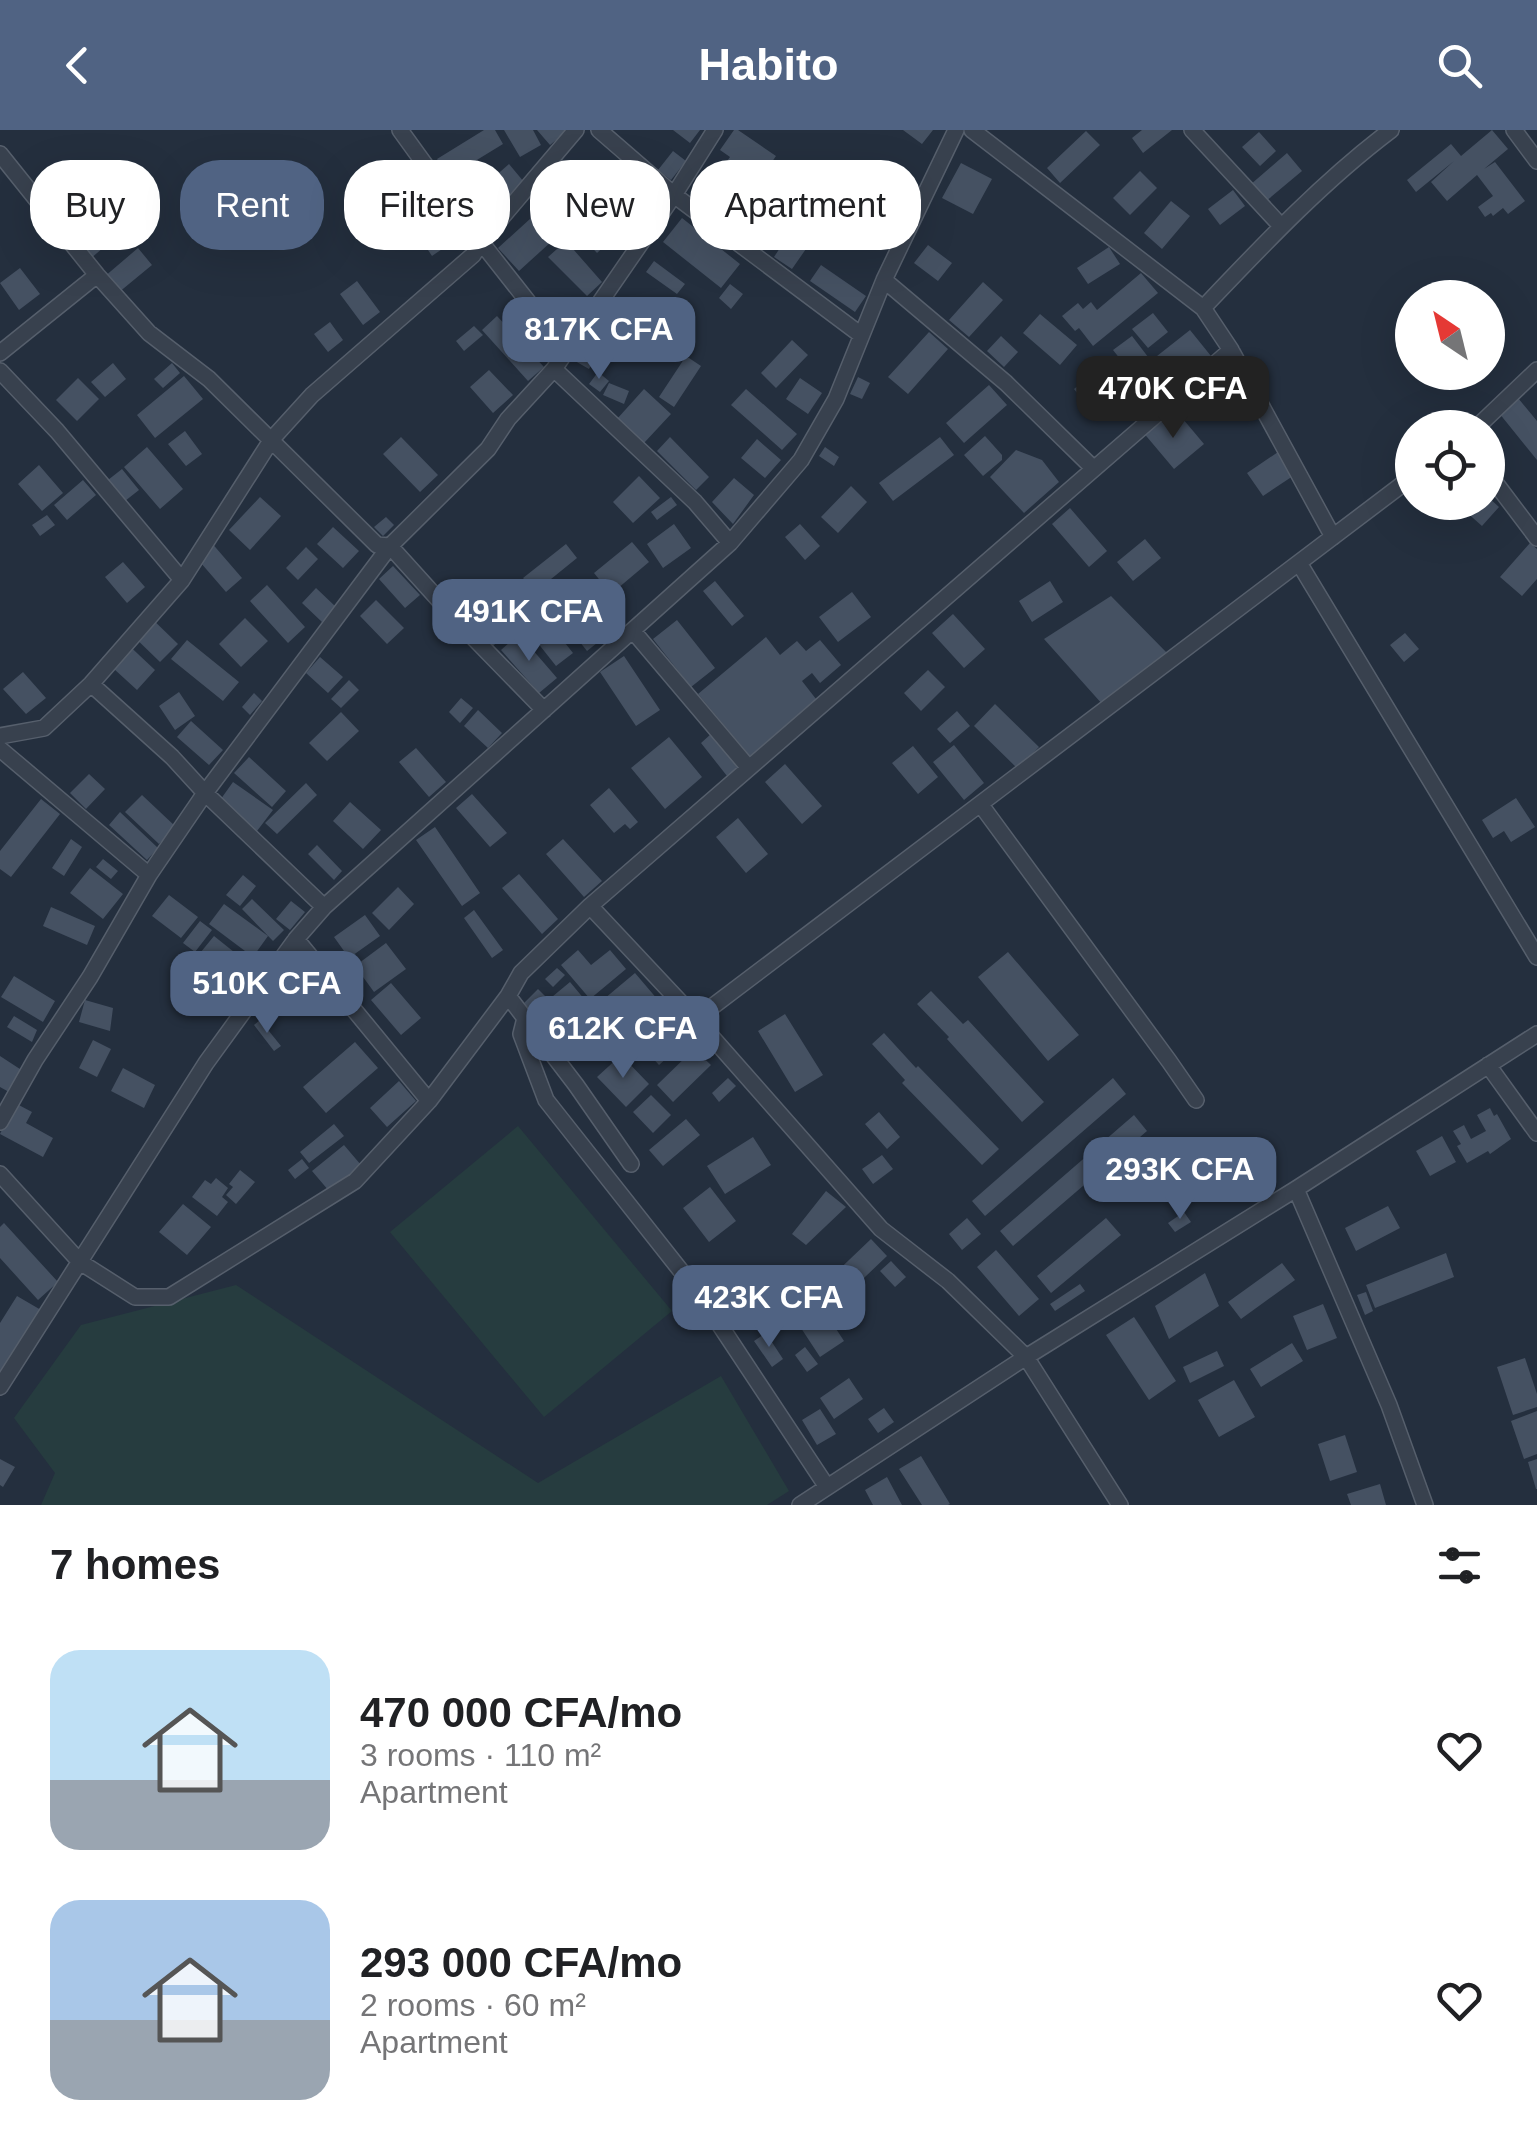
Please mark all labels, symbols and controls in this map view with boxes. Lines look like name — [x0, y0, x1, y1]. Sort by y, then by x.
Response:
icon: back — [50, 38, 105, 93]
icon: search — [1432, 38, 1487, 93]
text: Habito — [699, 39, 839, 90]
chip: Buy — [30, 160, 160, 250]
chip: Rent — [180, 160, 324, 250]
chip: Filters — [344, 160, 510, 250]
chip: New — [530, 160, 670, 250]
chip: Apartment — [690, 160, 921, 250]
north arrow — [1395, 280, 1505, 390]
map controls — [1395, 280, 1505, 520]
pin: 817K CFA — [496, 297, 702, 382]
text: 817K CFA — [524, 311, 674, 347]
pin: 470K CFA — [1070, 356, 1276, 441]
text: 470K CFA — [1098, 370, 1248, 406]
button: locate — [1395, 410, 1505, 520]
pin: 491K CFA — [426, 579, 632, 664]
text: 491K CFA — [454, 593, 604, 629]
pin: 510K CFA — [164, 951, 370, 1036]
text: 510K CFA — [192, 965, 342, 1001]
pin: 612K CFA — [520, 996, 726, 1081]
text: 612K CFA — [548, 1010, 698, 1046]
pin: 293K CFA — [1077, 1137, 1283, 1222]
text: 293K CFA — [1105, 1151, 1255, 1187]
pin: 423K CFA — [666, 1265, 872, 1350]
text: 423K CFA — [694, 1279, 844, 1315]
icon: filters — [1432, 1538, 1487, 1593]
text: 7 homes — [50, 1541, 220, 1588]
text: 470 000 CFA/mo — [360, 1689, 682, 1736]
icon: home — [130, 1690, 250, 1810]
icon: heart — [1432, 1723, 1487, 1778]
text: 3 rooms · 110 m² — [360, 1737, 601, 1773]
text: Apartment — [360, 1774, 508, 1810]
text: 293 000 CFA/mo — [360, 1939, 682, 1986]
icon: home — [130, 1940, 250, 2060]
icon: heart — [1432, 1973, 1487, 2028]
text: 2 rooms · 60 m² — [360, 1987, 586, 2023]
text: Apartment — [360, 2024, 508, 2060]

